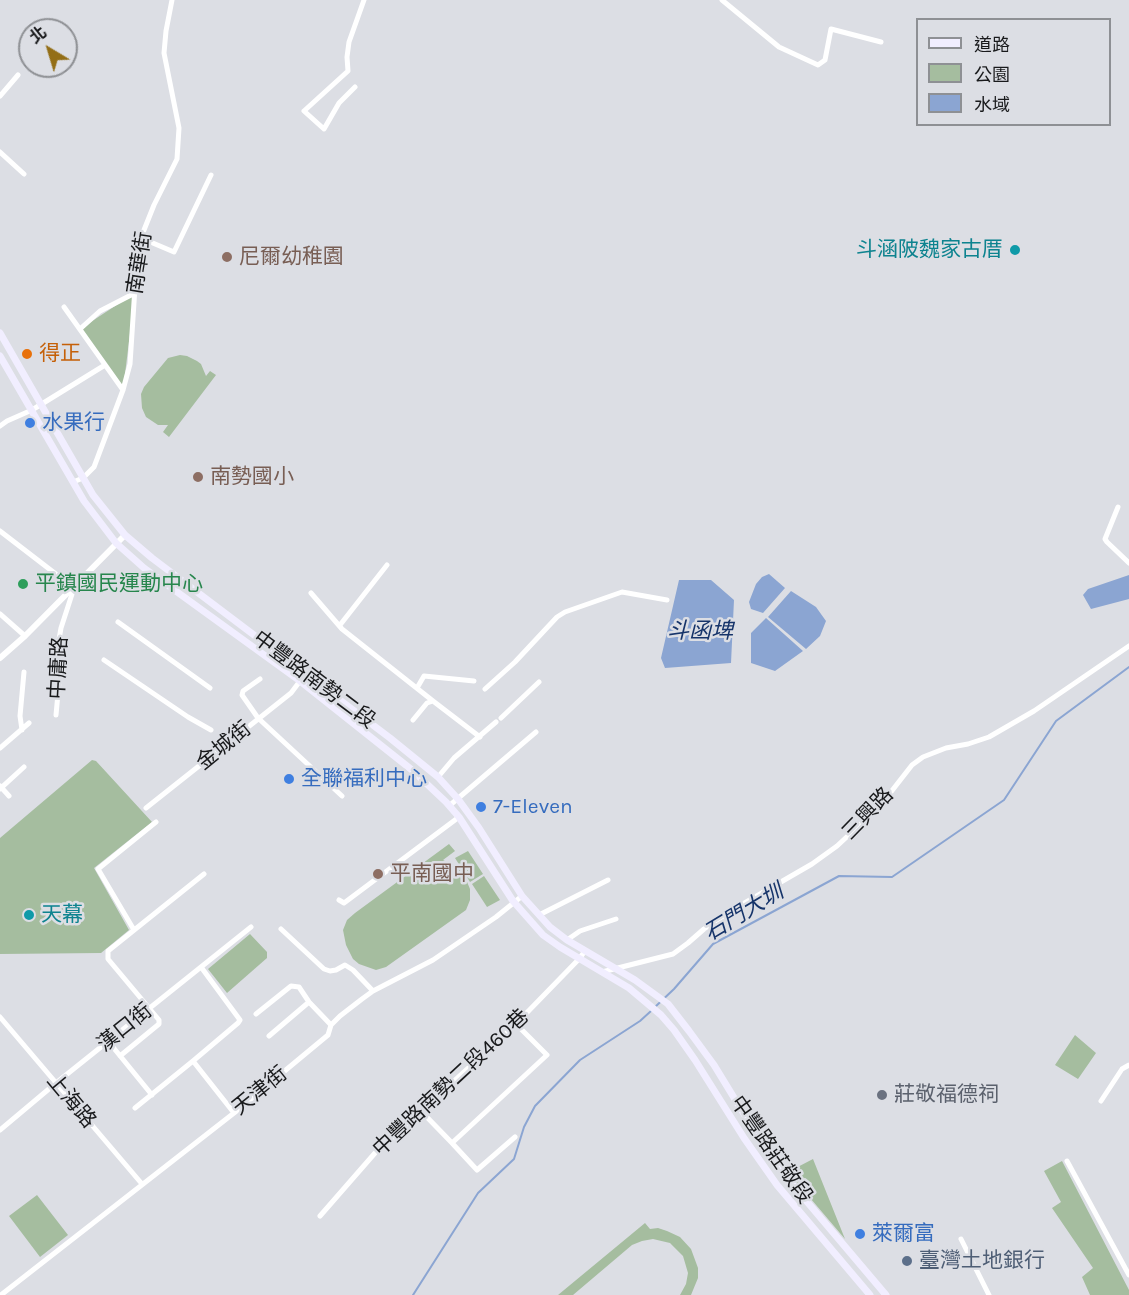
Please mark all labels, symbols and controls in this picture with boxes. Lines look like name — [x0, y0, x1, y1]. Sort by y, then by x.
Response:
north arrow — [18, 18, 78, 78]
legend — [916, 18, 1111, 126]
text: 北 — [26, 23, 50, 47]
text: 道路 — [974, 34, 1010, 56]
text: 公園 — [974, 64, 1010, 86]
text: 水域 — [974, 94, 1010, 116]
street label: 南華街 — [123, 230, 157, 296]
place label: 斗涵陂魏家古厝 — [856, 237, 1003, 263]
marker: 斗涵陂魏家古厝 — [1008, 243, 1022, 257]
place label: 尼爾幼稚園 — [239, 244, 344, 270]
marker: 尼爾幼稚園 — [220, 250, 234, 264]
place label: 得正 — [39, 341, 81, 367]
marker: 得正 — [20, 347, 34, 361]
place label: 水果行 — [42, 410, 105, 436]
marker: 水果行 — [23, 416, 37, 430]
place label: 南勢國小 — [210, 464, 294, 490]
marker: 南勢國小 — [191, 470, 205, 484]
place label: 平鎮國民運動中心 — [35, 571, 203, 597]
marker: 平鎮國民運動中心 — [16, 577, 30, 591]
water label: 斗函埤 — [667, 619, 733, 645]
street label: 中豐路南勢二段 — [248, 626, 380, 734]
street label: 中庸路 — [45, 636, 73, 700]
street label: 金城街 — [192, 716, 256, 776]
place label: 全聯福利中心 — [301, 766, 427, 792]
marker: 全聯福利中心 — [282, 772, 296, 786]
street label: 三興路 — [837, 783, 899, 845]
place label: 7-Eleven — [493, 794, 573, 820]
marker: 7-Eleven — [474, 800, 488, 814]
place label: 平南國中 — [390, 861, 474, 887]
marker: 平南國中 — [371, 867, 385, 881]
water label: 石門大圳 — [699, 879, 789, 947]
place label: 天幕 — [41, 902, 83, 928]
marker: 天幕 — [22, 908, 36, 922]
street label: 漢口街 — [93, 998, 157, 1058]
street label: 中豐路南勢二段460巷 — [368, 1004, 534, 1162]
street label: 天津街 — [228, 1061, 292, 1121]
street label: 上海路 — [41, 1069, 101, 1133]
place label: 莊敬福德祠 — [894, 1082, 999, 1108]
marker: 莊敬福德祠 — [875, 1088, 889, 1102]
street label: 中豐路莊敬段 — [725, 1091, 817, 1209]
place label: 萊爾富 — [872, 1221, 935, 1247]
marker: 萊爾富 — [853, 1227, 867, 1241]
place label: 臺灣土地銀行 — [919, 1248, 1045, 1274]
marker: 臺灣土地銀行 — [900, 1254, 914, 1268]

